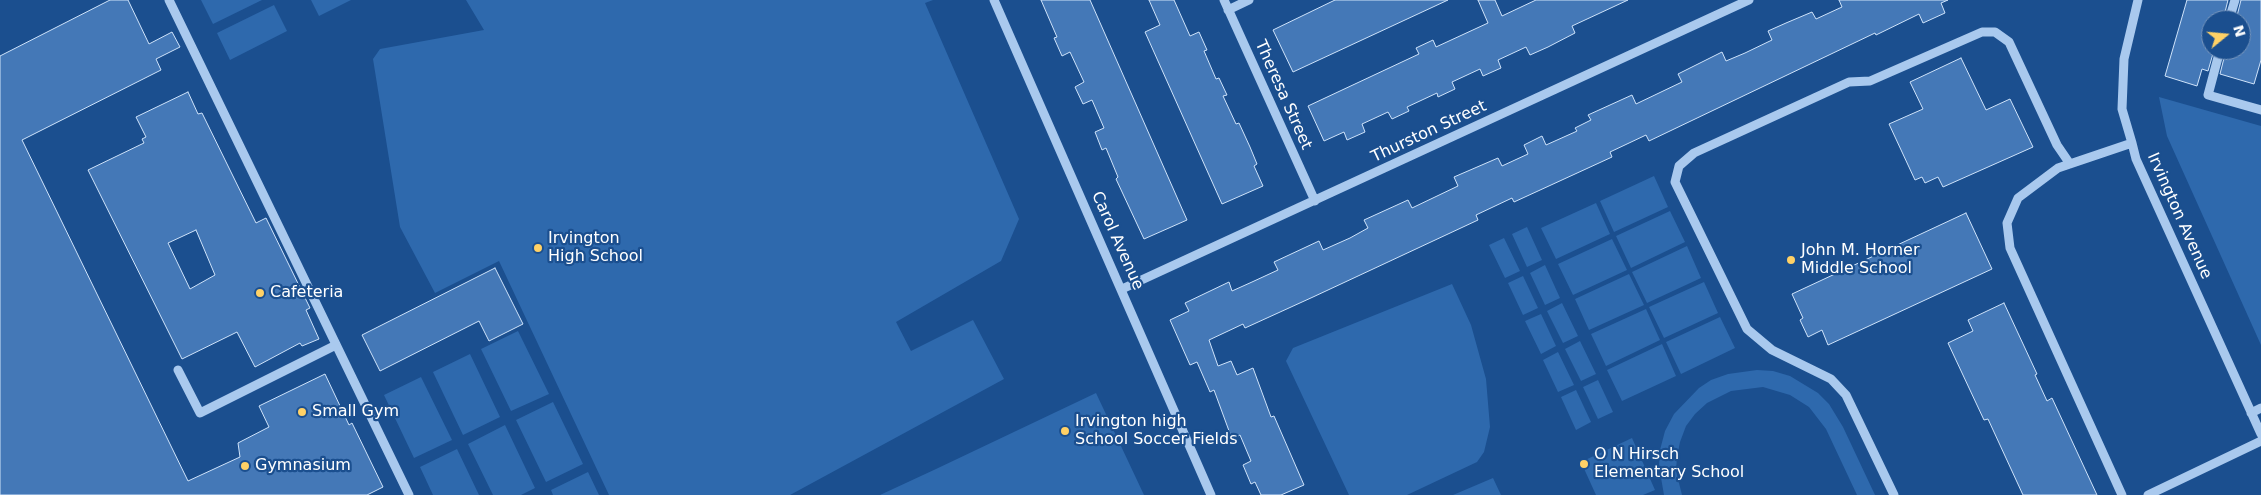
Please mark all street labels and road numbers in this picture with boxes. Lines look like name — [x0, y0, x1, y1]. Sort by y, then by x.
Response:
street label: Theresa Street — [1250, 37, 1316, 153]
street label: Thurston Street — [1368, 97, 1490, 167]
street label: Irvington Avenue — [2143, 150, 2215, 282]
street label: Carol Avenue — [1087, 189, 1147, 293]

